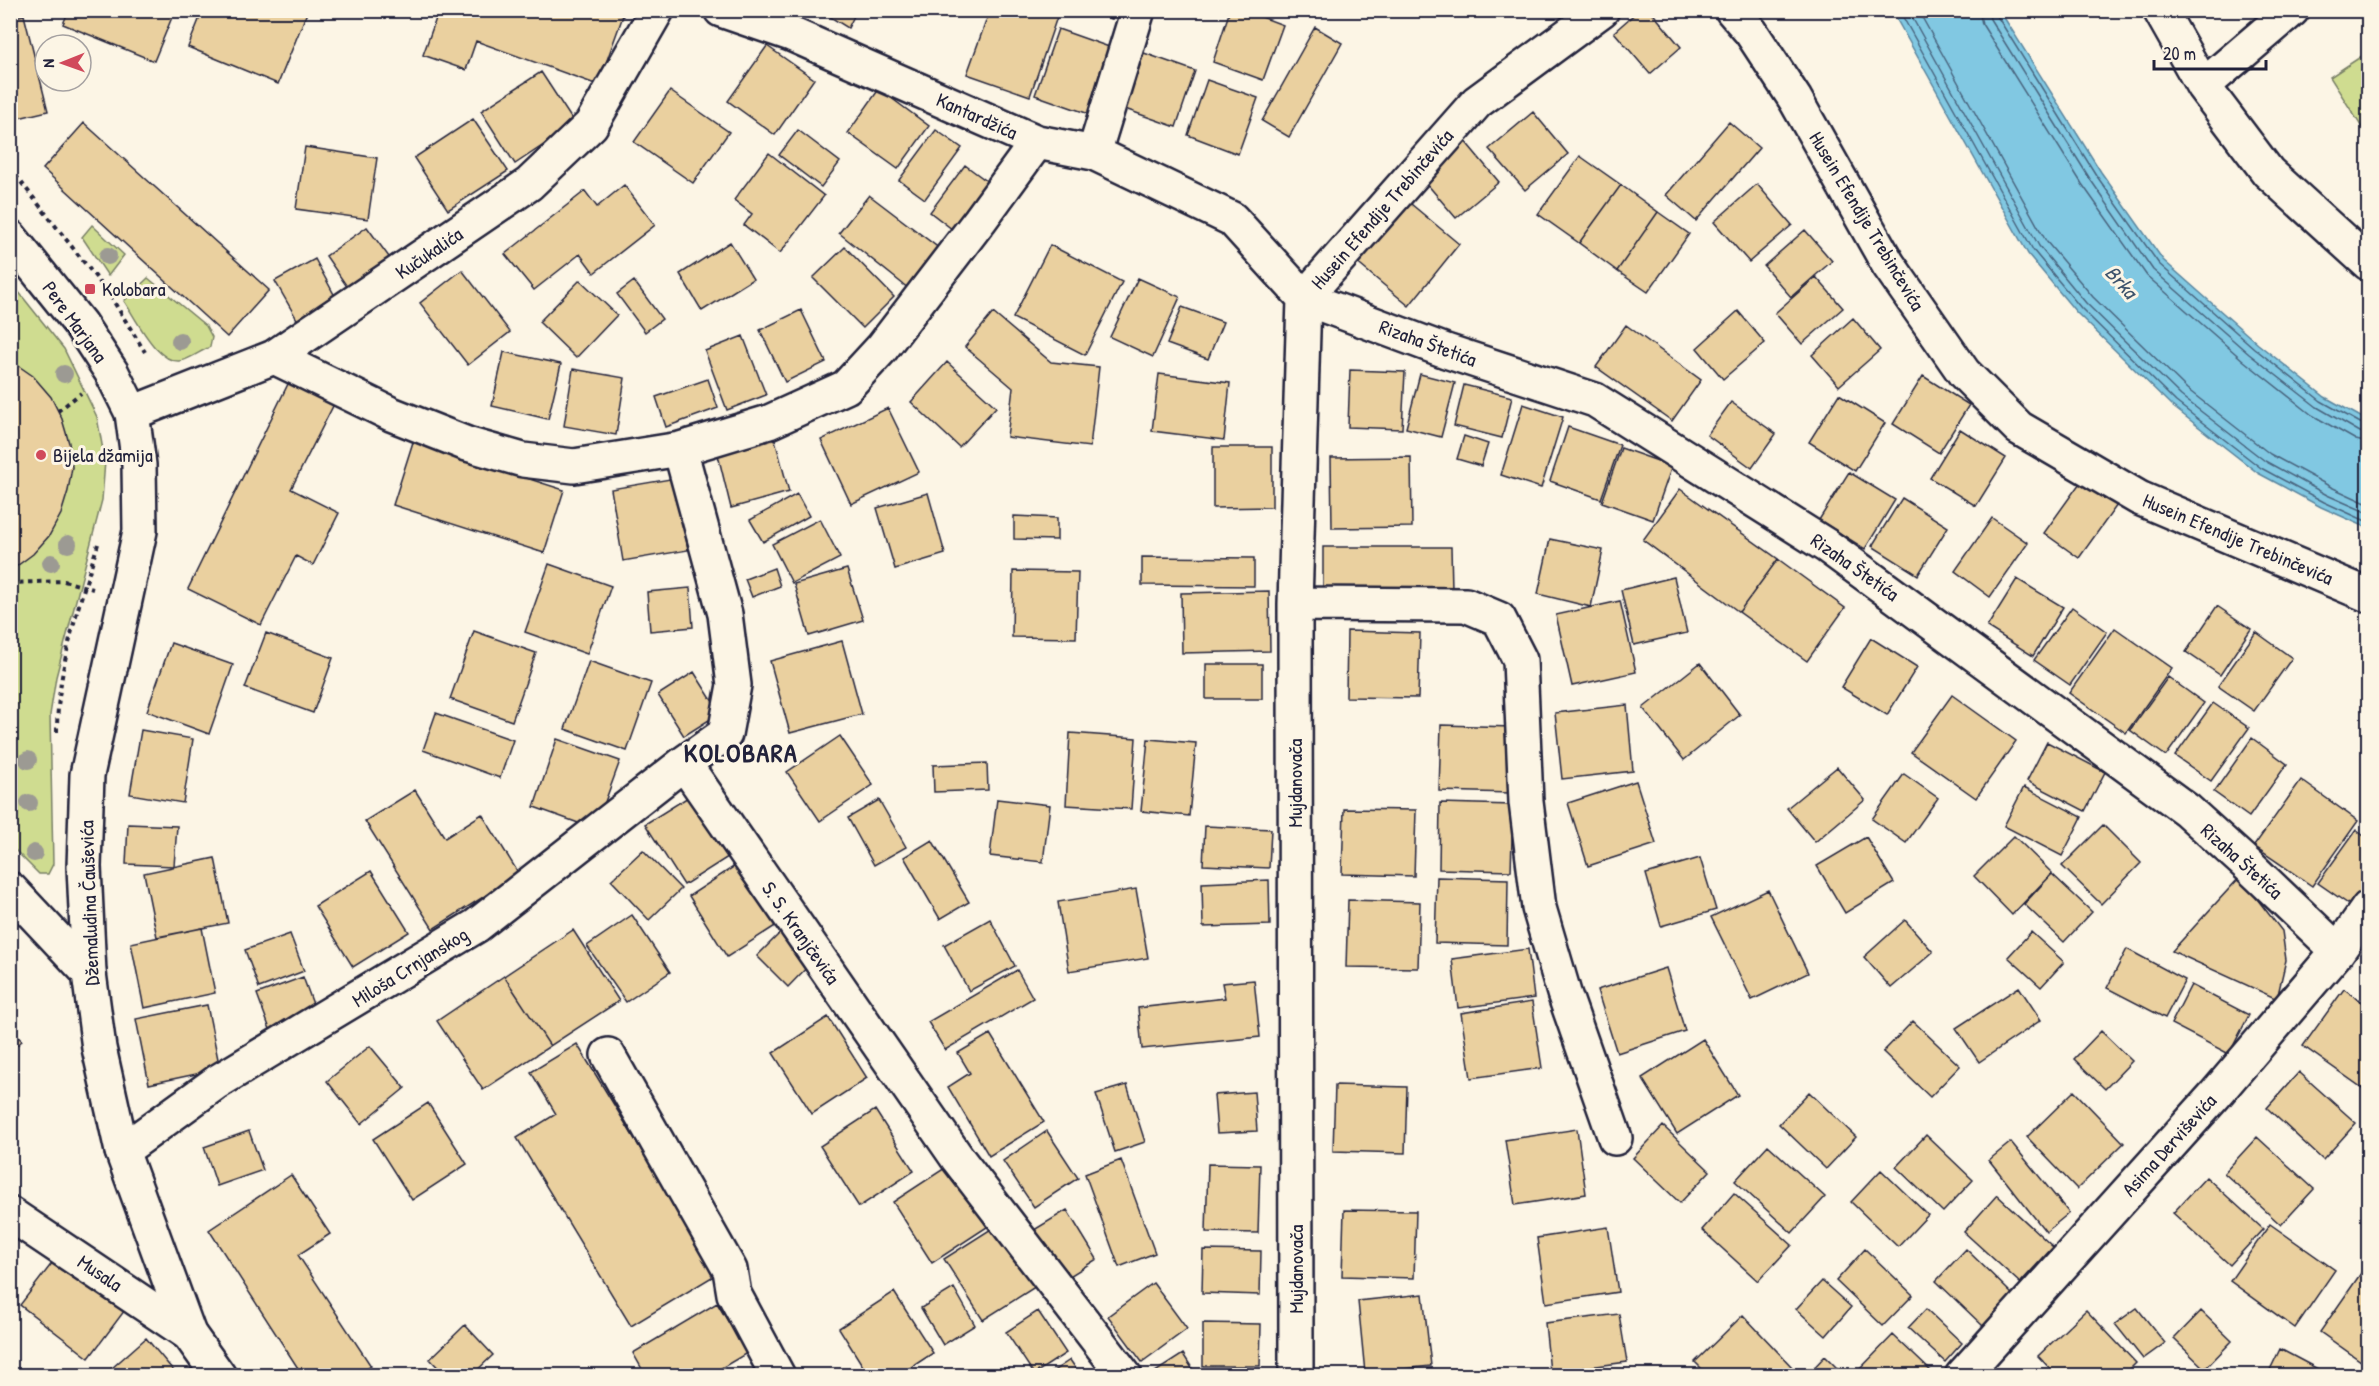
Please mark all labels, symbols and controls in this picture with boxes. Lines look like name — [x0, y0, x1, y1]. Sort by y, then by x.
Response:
north arrow — [33, 33, 93, 93]
scale bar — [2154, 33, 2266, 71]
text: 20 m — [2163, 41, 2196, 66]
text: N — [37, 58, 59, 68]
street label: Kantardžića — [932, 86, 1022, 145]
street label: Husein Efendije Trebinčevića — [1304, 123, 1459, 295]
street label: Husein Efendije Trebinčevića — [1803, 126, 1932, 315]
street label: Kučukalića — [390, 220, 468, 285]
water label: Brka — [2099, 259, 2146, 307]
street label: Pere Marjana — [37, 275, 114, 368]
place label: Kolobara — [102, 275, 166, 302]
marker: Kolobara — [83, 282, 97, 296]
street label: Rizaha Štetića — [1376, 312, 1481, 373]
place label: Bijela džamija — [53, 441, 153, 468]
marker: Bijela džamija — [34, 448, 48, 462]
street label: Husein Efendije Trebinčevića — [2139, 486, 2338, 591]
street label: Rizaha Štetića — [1806, 526, 1905, 607]
district label: KOLOBARA — [684, 735, 798, 770]
street label: Mujdanovača — [1281, 738, 1308, 827]
street label: Rizaha Štetića — [2195, 817, 2289, 905]
street label: Džemaludina Čauševića — [72, 820, 105, 986]
street label: S. S. Kranjčevića — [756, 876, 847, 990]
street label: Miloša Crnjanskog — [347, 920, 473, 1013]
street label: Asima Derviševića — [2115, 1087, 2222, 1202]
street label: Mujdanovača — [1282, 1224, 1309, 1313]
street label: Musala — [73, 1248, 128, 1297]

